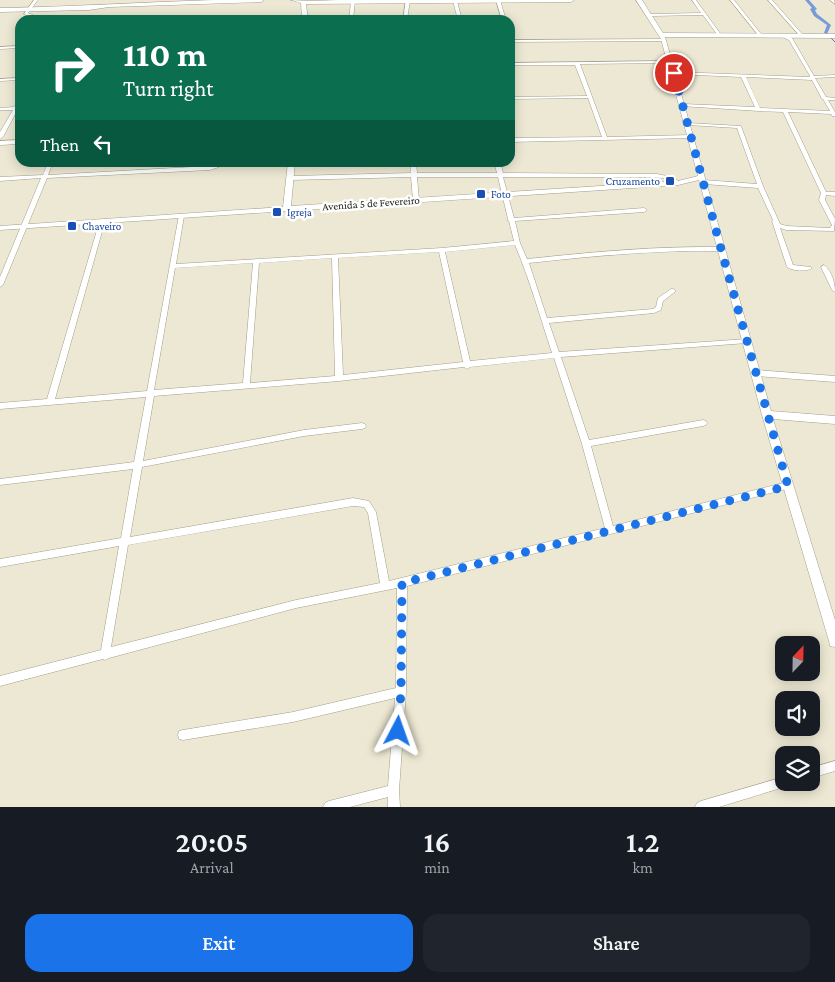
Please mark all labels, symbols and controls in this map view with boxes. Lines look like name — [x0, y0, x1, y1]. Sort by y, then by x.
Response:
icon: right — [40, 35, 105, 100]
text: 110 m — [123, 35, 207, 74]
pin — [653, 52, 695, 94]
icon: arrive — [660, 59, 688, 87]
text: Turn right — [123, 76, 214, 101]
icon: left — [89, 130, 117, 158]
text: Then — [40, 134, 79, 155]
place label: Cruzamento — [605, 175, 661, 187]
marker: Cruzamento — [664, 175, 676, 187]
marker: Foto — [475, 188, 487, 200]
place label: Foto — [491, 188, 511, 200]
street label: Avenida 5 de Fevereiro — [322, 194, 421, 212]
marker: Igreja — [271, 206, 283, 218]
place label: Igreja — [287, 206, 312, 219]
marker: Chaveiro — [66, 220, 78, 232]
place label: Chaveiro — [82, 220, 122, 232]
north arrow — [775, 636, 820, 681]
map controls — [775, 636, 820, 791]
button: sound — [775, 691, 820, 736]
position arrow — [371, 704, 423, 756]
button: layers — [775, 746, 820, 791]
text: 20:05 — [176, 825, 248, 858]
text: 16 — [424, 825, 450, 858]
text: 1.2 — [626, 825, 659, 858]
text: Arrival — [190, 859, 234, 876]
text: min — [424, 859, 450, 876]
text: km — [632, 859, 653, 876]
button: Exit — [25, 914, 413, 972]
button: Share — [423, 914, 810, 972]

